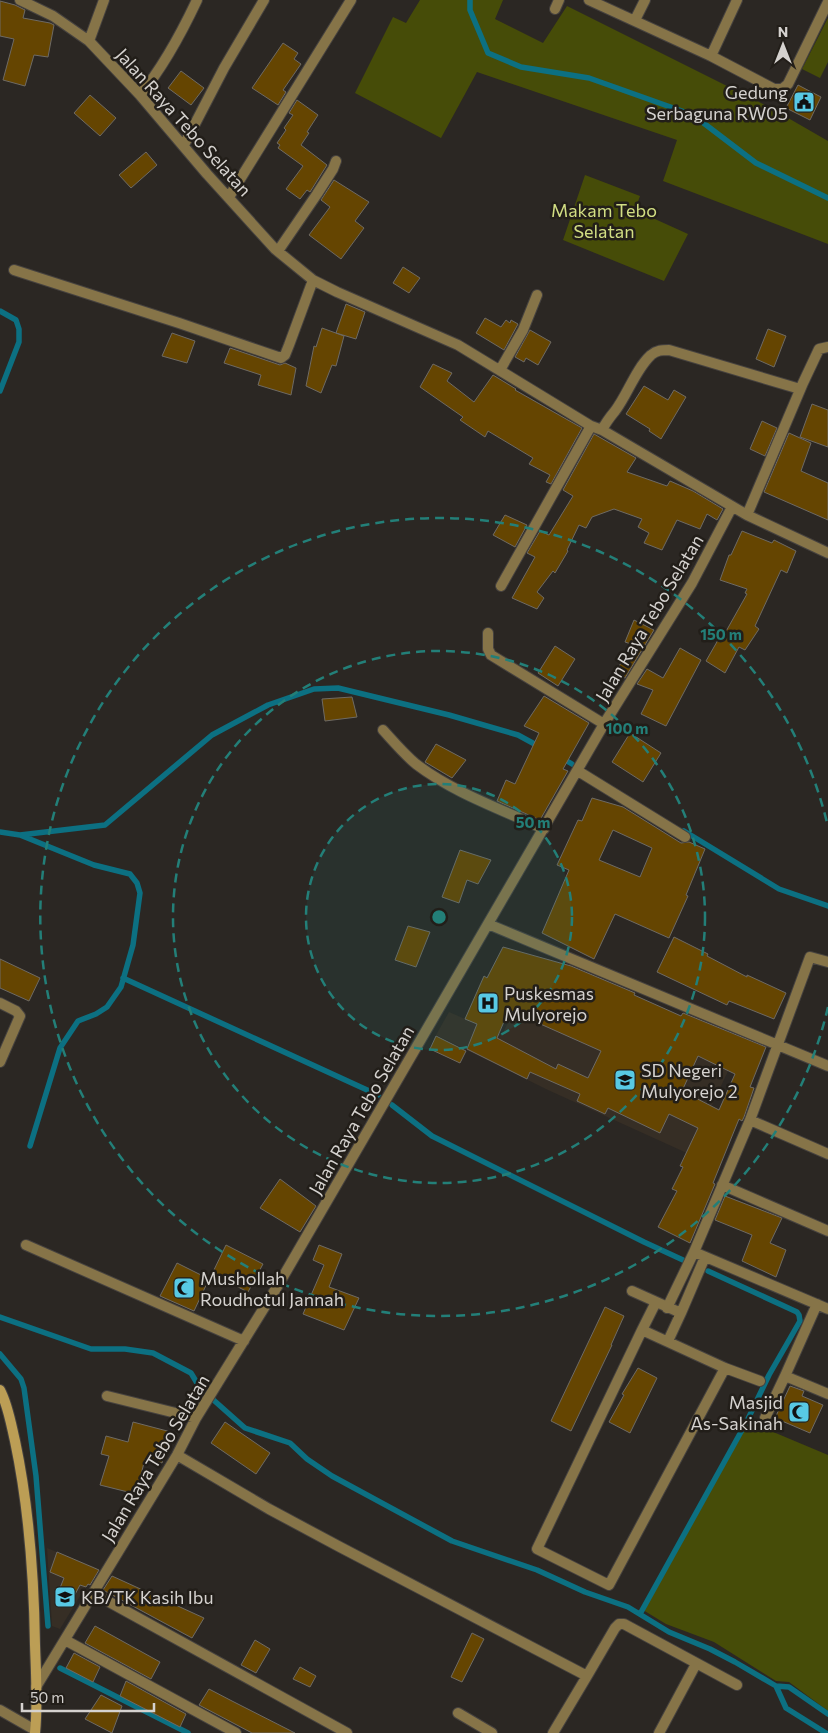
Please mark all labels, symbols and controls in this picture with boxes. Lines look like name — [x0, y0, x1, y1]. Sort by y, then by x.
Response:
north arrow — [758, 20, 808, 70]
text: N — [778, 23, 788, 40]
street label: Jalan Raya Tebo Selatan — [112, 44, 256, 200]
place label: Gedung Serbaguna RW05 — [646, 81, 788, 124]
public building icon: Gedung Serbaguna RW05 — [792, 90, 816, 114]
park label: Makam Tebo Selatan — [551, 199, 657, 242]
street label: Jalan Raya Tebo Selatan — [590, 530, 708, 706]
text: 150 m — [700, 625, 742, 643]
text: 100 m — [606, 719, 648, 737]
text: 50 m — [516, 813, 550, 831]
centre of rings — [430, 908, 448, 926]
place label: Puskesmas Mulyorejo — [504, 982, 594, 1025]
hospital icon: Puskesmas Mulyorejo — [476, 991, 500, 1015]
street label: Jalan Raya Tebo Selatan — [304, 1022, 418, 1198]
place label: SD Negeri Mulyorejo 2 — [641, 1059, 738, 1102]
school or university icon: SD Negeri Mulyorejo 2 — [613, 1068, 637, 1092]
place label: Mushollah Roudhotul Jannah — [200, 1267, 344, 1310]
mosque icon: Mushollah Roudhotul Jannah — [172, 1276, 196, 1300]
street label: Jalan Raya Tebo Selatan — [96, 1370, 214, 1546]
place label: Masjid As-Sakinah — [690, 1391, 783, 1434]
mosque icon: Masjid As-Sakinah — [787, 1400, 811, 1424]
school or university icon: KB/TK Kasih Ibu — [53, 1585, 77, 1609]
place label: KB/TK Kasih Ibu — [81, 1586, 214, 1608]
scale bar — [22, 1680, 155, 1712]
text: 50 m — [30, 1688, 64, 1706]

